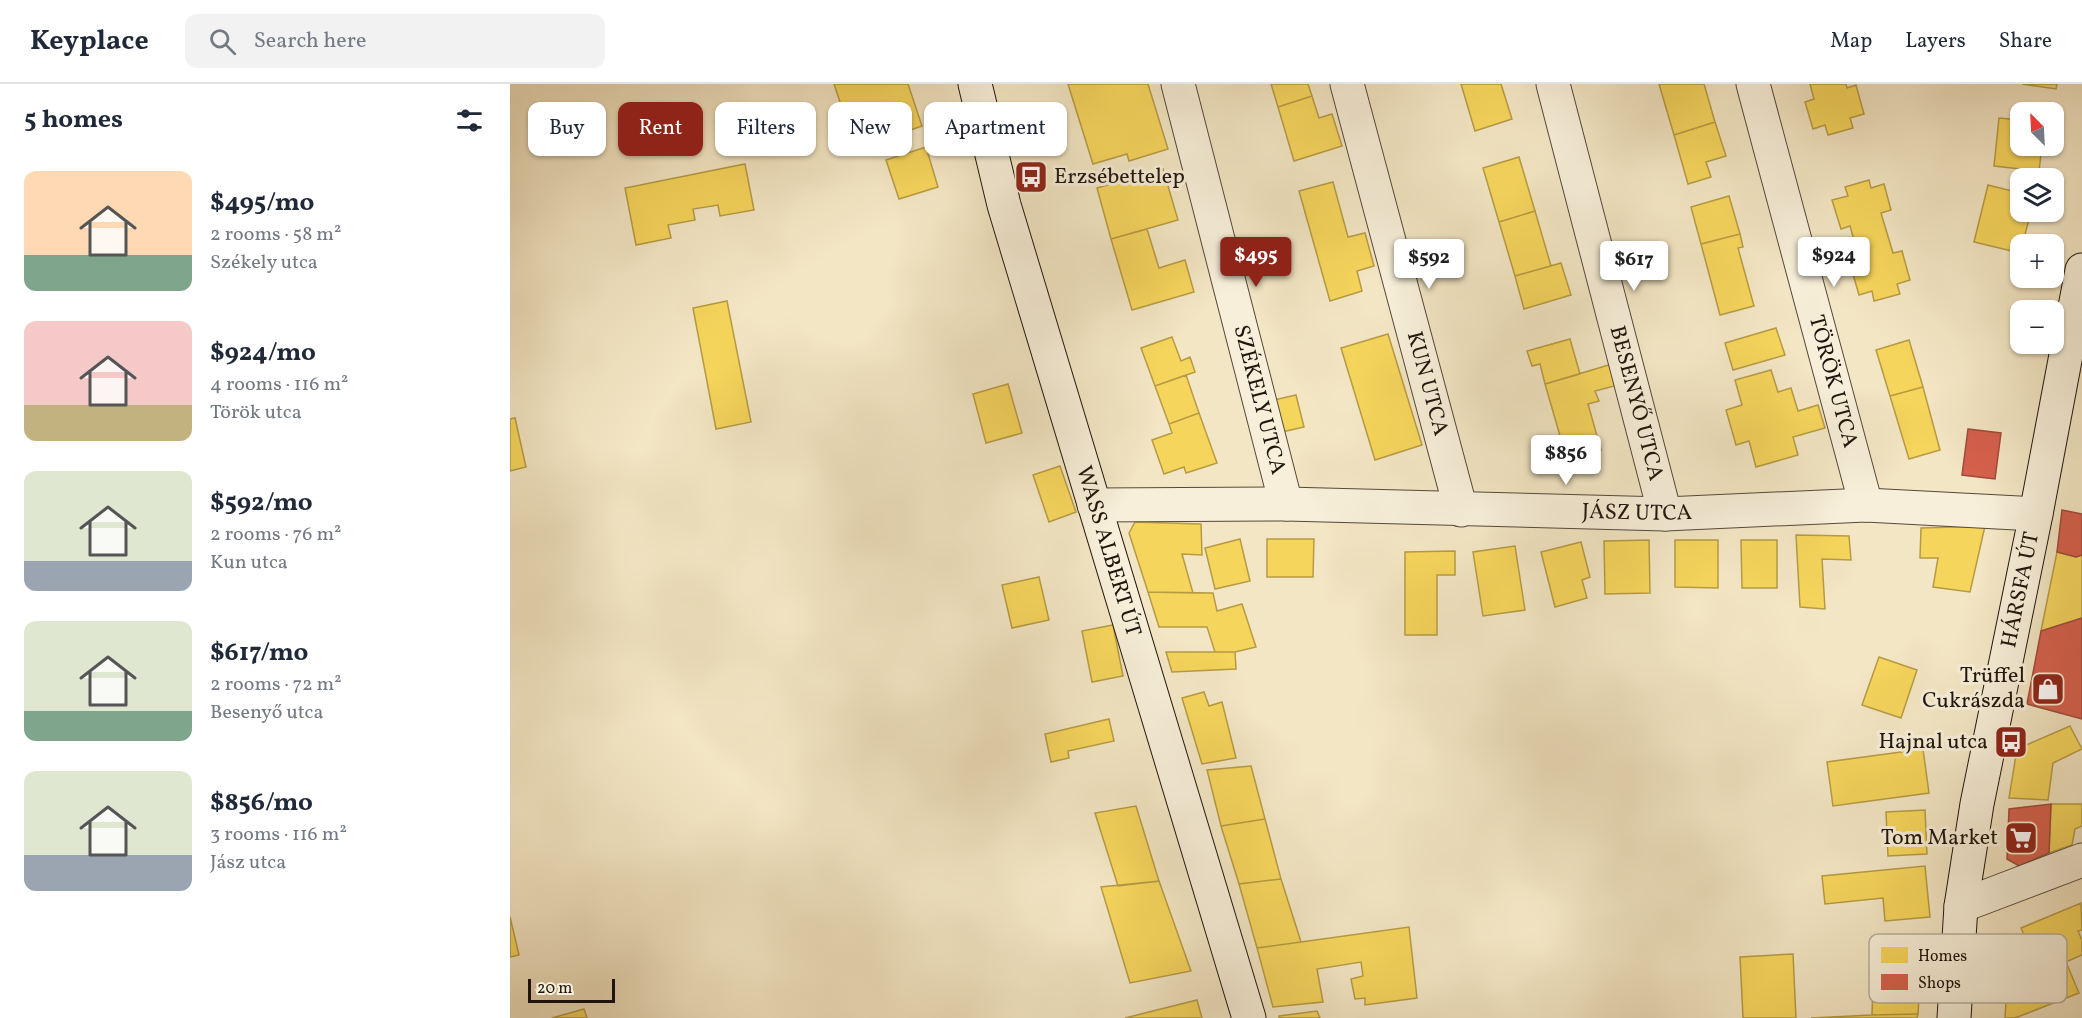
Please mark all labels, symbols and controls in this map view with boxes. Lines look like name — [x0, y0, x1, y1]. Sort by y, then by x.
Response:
search box — [185, 14, 605, 68]
text: Keyplace — [30, 22, 149, 61]
icon: search — [206, 25, 239, 58]
text: Search here — [254, 26, 366, 57]
text: Map — [1830, 27, 1872, 56]
text: Layers — [1905, 27, 1966, 56]
text: Share — [1999, 27, 2052, 56]
text: 5 homes — [24, 102, 123, 138]
chip: Buy — [528, 102, 606, 156]
chip: Rent — [618, 102, 703, 156]
chip: Filters — [715, 102, 816, 156]
chip: New — [828, 102, 912, 156]
chip: Apartment — [924, 102, 1067, 156]
north arrow — [2010, 102, 2064, 156]
map controls — [2010, 102, 2064, 354]
icon: filters — [453, 104, 486, 137]
bus stop icon: Erzsébettelep — [1013, 159, 1049, 195]
place label: Erzsébettelep — [1054, 162, 1185, 193]
button: layers — [2010, 168, 2064, 222]
text: $495/mo — [210, 185, 314, 221]
icon: home — [72, 195, 144, 267]
text: 2 rooms · 58 m² — [210, 221, 341, 249]
button: + — [2010, 234, 2064, 288]
pin: $495 — [1220, 237, 1292, 288]
pin: $924 — [1798, 237, 1870, 288]
pin: $592 — [1393, 239, 1465, 290]
pin: $617 — [1598, 241, 1670, 292]
text: $495 — [1234, 242, 1278, 270]
text: $924 — [1812, 242, 1856, 270]
text: $592 — [1408, 244, 1450, 272]
text: $617 — [1614, 246, 1654, 274]
text: Székely utca — [210, 249, 318, 277]
button: − — [2010, 300, 2064, 354]
street label: TÖRÖK UTCA — [1800, 312, 1865, 451]
street label: SZÉKELY UTCA — [1225, 322, 1293, 478]
street label: BESENYŐ UTCA — [1601, 322, 1671, 484]
street label: KUN UTCA — [1398, 328, 1456, 439]
text: $924/mo — [210, 335, 316, 371]
icon: home — [72, 345, 144, 417]
text: 4 rooms · 116 m² — [210, 371, 349, 399]
text: Török utca — [210, 399, 302, 427]
pin: $856 — [1530, 435, 1602, 486]
text: $856 — [1545, 440, 1587, 468]
street label: WASS ALBERT ÚT — [1068, 462, 1149, 640]
text: $592/mo — [210, 485, 313, 521]
icon: home — [72, 495, 144, 567]
street label: JÁSZ UTCA — [1581, 496, 1693, 530]
text: 2 rooms · 76 m² — [210, 521, 342, 549]
street label: HÁRSFA ÚT — [1994, 529, 2048, 651]
text: Kun utca — [210, 549, 288, 577]
text: $617/mo — [210, 635, 308, 671]
icon: home — [72, 645, 144, 717]
place label: Trüffel Cukrászda — [1922, 661, 2025, 717]
text: 2 rooms · 72 m² — [210, 671, 342, 699]
shop icon: Trüffel Cukrászda — [2030, 671, 2066, 707]
text: Besenyő utca — [210, 699, 323, 727]
bus stop icon: Hajnal utca — [1993, 724, 2029, 760]
place label: Hajnal utca — [1878, 727, 1988, 758]
text: $856/mo — [210, 785, 313, 821]
icon: home — [72, 795, 144, 867]
supermarket icon: Tom Market — [2003, 820, 2039, 856]
text: 3 rooms · 116 m² — [210, 821, 347, 849]
place label: Tom Market — [1881, 823, 1998, 854]
text: Jász utca — [210, 849, 286, 877]
legend — [1869, 934, 2067, 1003]
text: Homes — [1918, 946, 1967, 968]
text: Shops — [1918, 973, 1961, 995]
scale bar — [528, 976, 615, 1004]
text: 20 m — [537, 978, 572, 1000]

